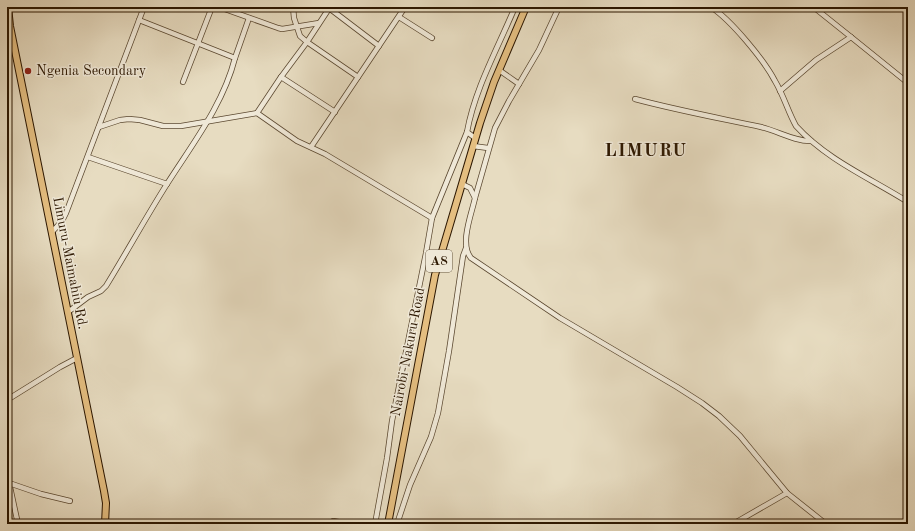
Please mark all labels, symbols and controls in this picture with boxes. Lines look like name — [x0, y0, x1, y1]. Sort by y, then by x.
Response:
place label: Ngenia Secondary — [36, 64, 147, 78]
marker: Ngenia Secondary — [23, 66, 33, 76]
district label: LIMURU — [605, 142, 687, 160]
street label: Limuru-Maimahiu Rd. — [50, 196, 90, 330]
road number: A8 — [426, 250, 452, 272]
street label: Nairobi-Nakuru Road — [389, 286, 427, 418]

